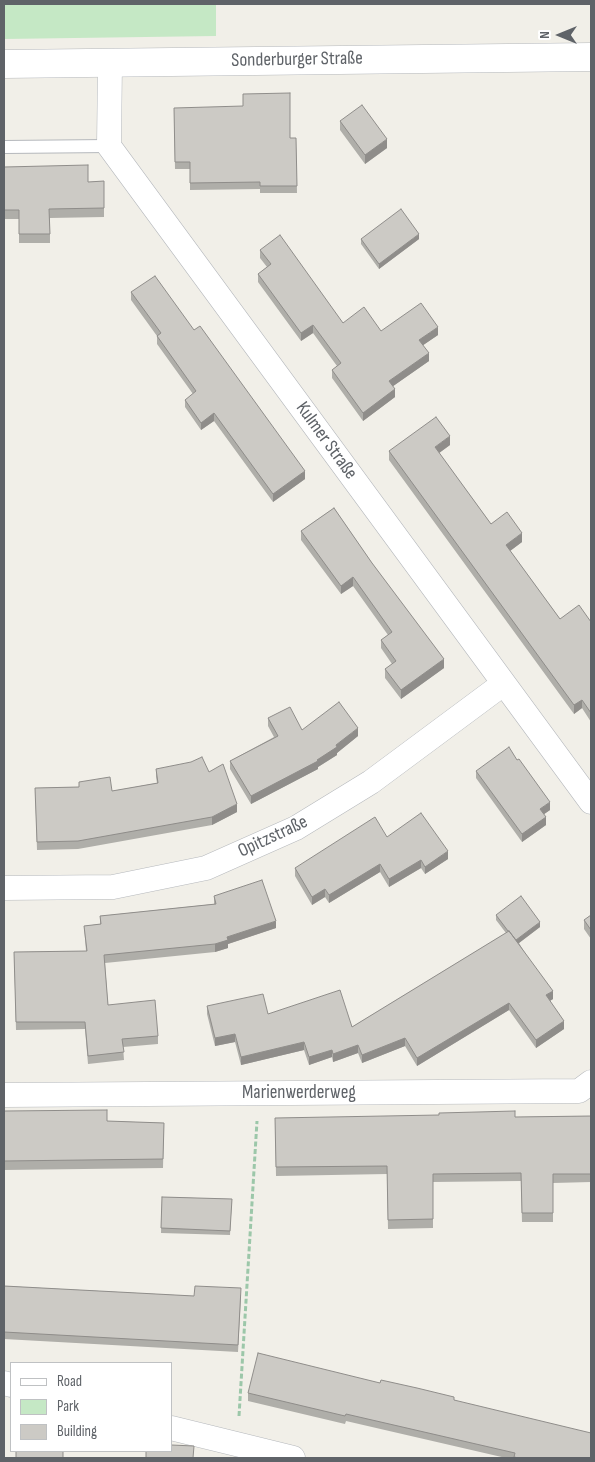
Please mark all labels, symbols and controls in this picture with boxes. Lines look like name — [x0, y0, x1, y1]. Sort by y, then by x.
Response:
north arrow — [535, 10, 585, 60]
text: N — [536, 31, 553, 39]
street label: Sonderburger Straße — [231, 47, 363, 73]
street label: Kulmer Straße — [290, 398, 362, 484]
street label: Opitzstraße — [235, 811, 311, 863]
street label: Marienwerderweg — [242, 1082, 356, 1104]
legend — [10, 1362, 172, 1452]
text: Road — [57, 1372, 82, 1391]
text: Park — [57, 1397, 79, 1416]
text: Building — [57, 1422, 97, 1441]

